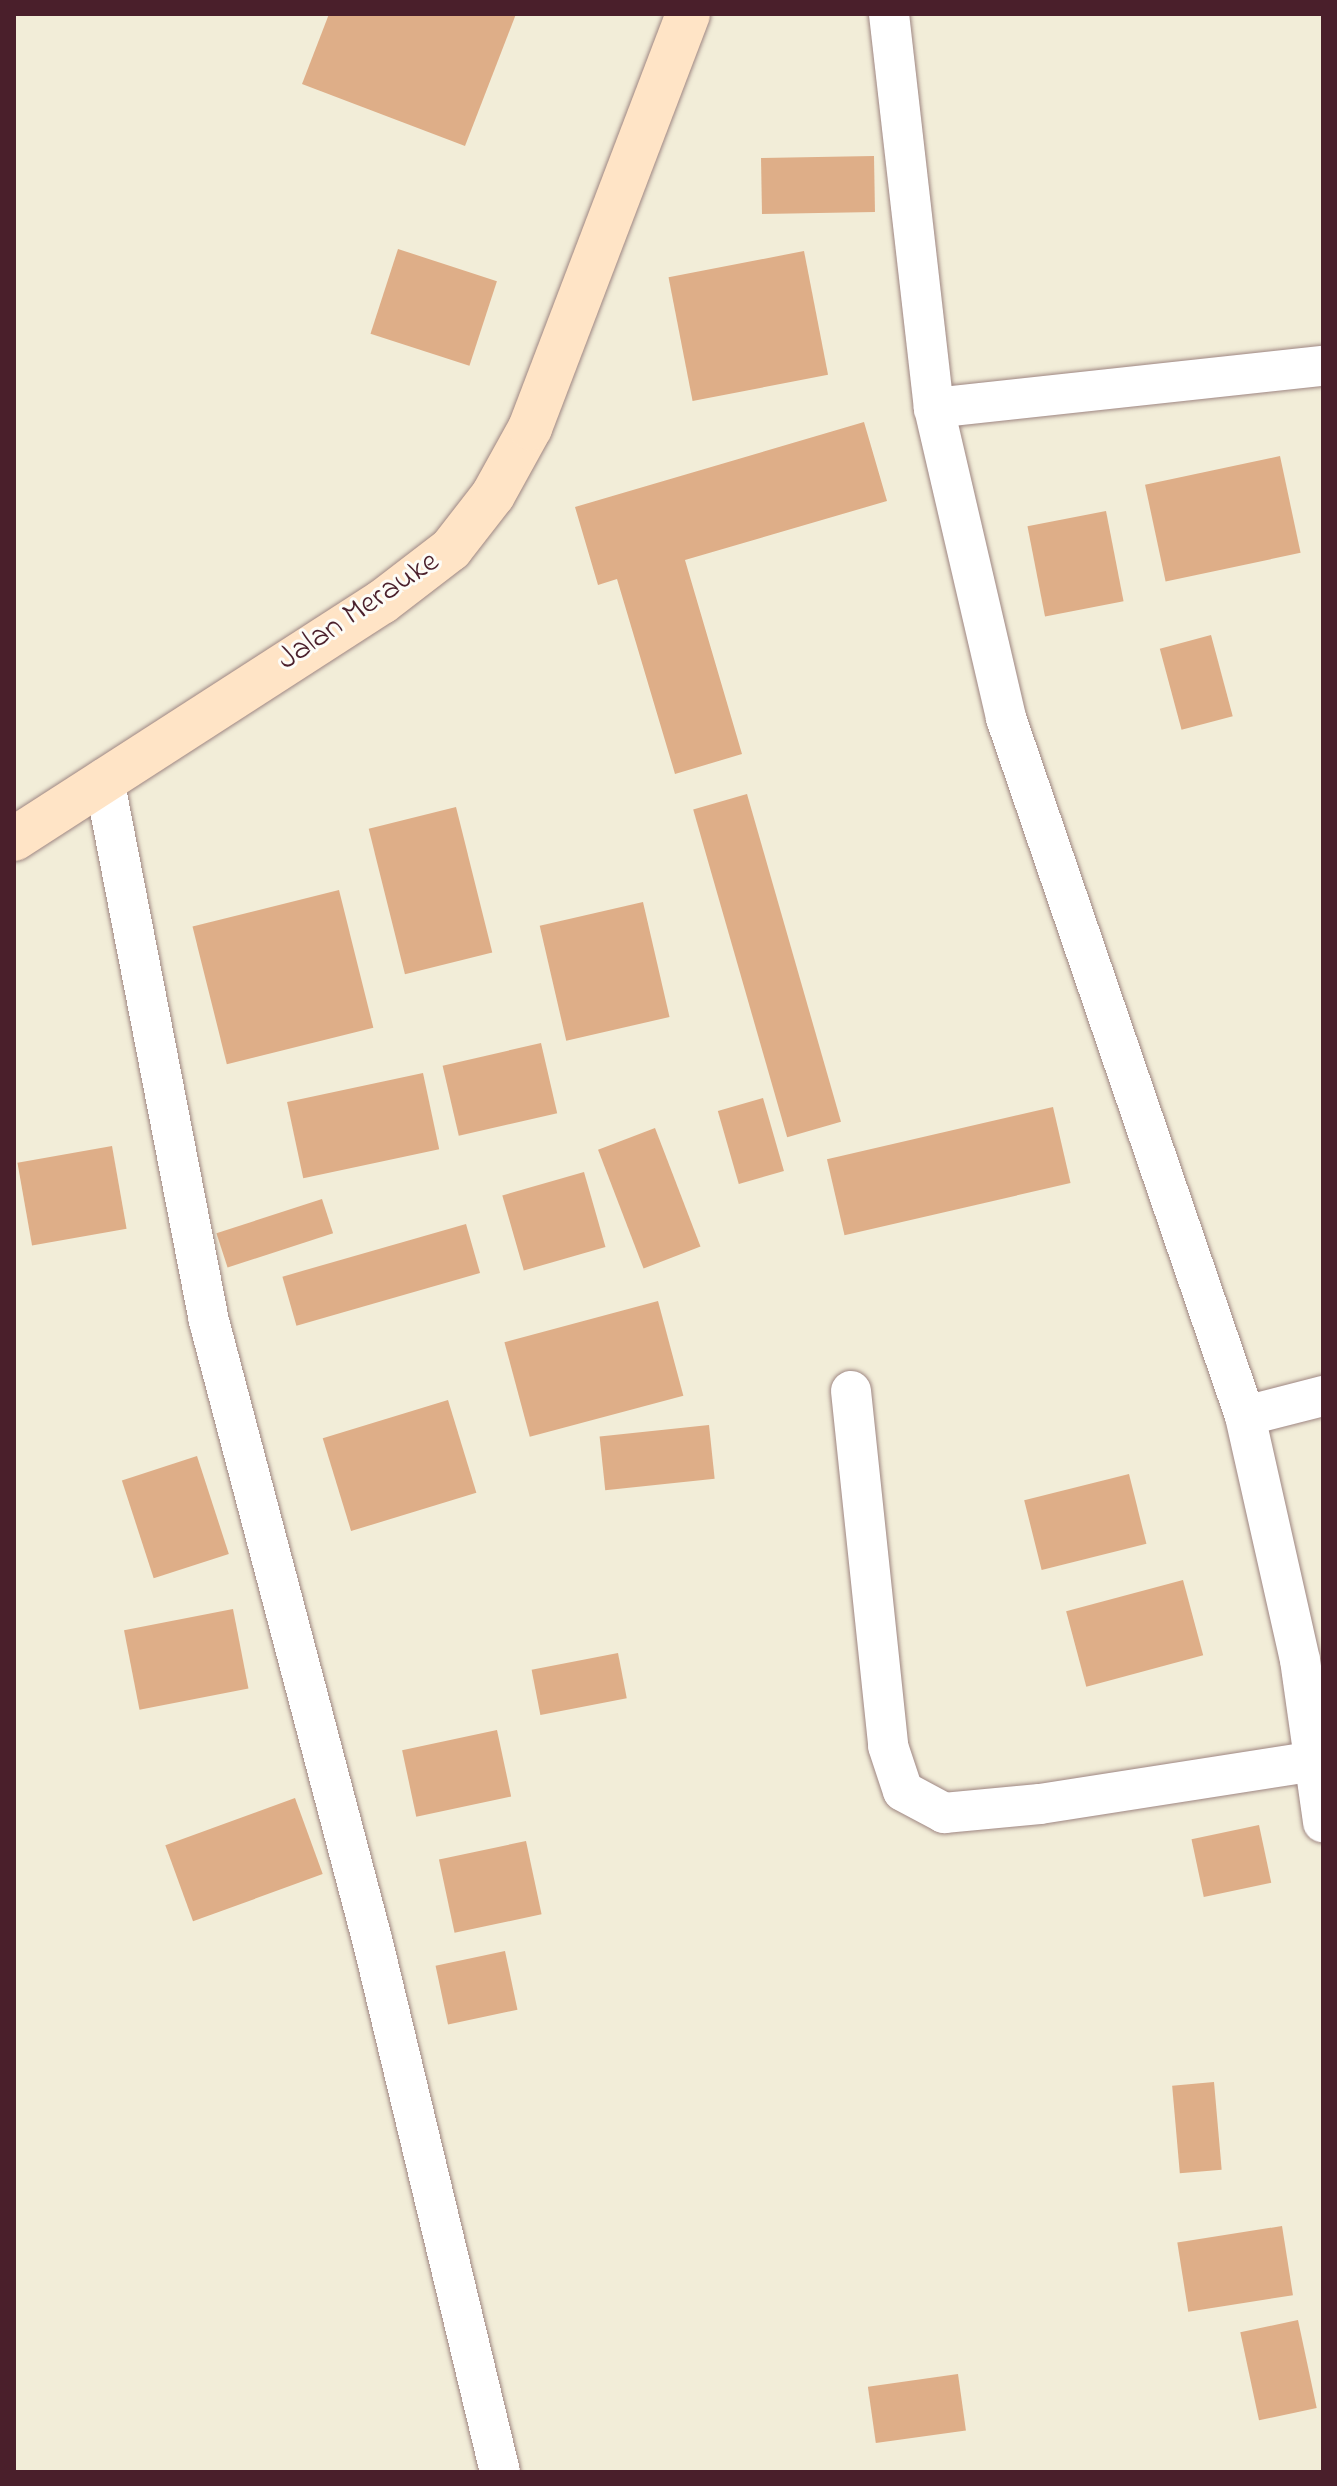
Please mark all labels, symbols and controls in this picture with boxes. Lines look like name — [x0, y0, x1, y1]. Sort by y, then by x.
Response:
street label: Jalan Merauke — [271, 544, 447, 680]

